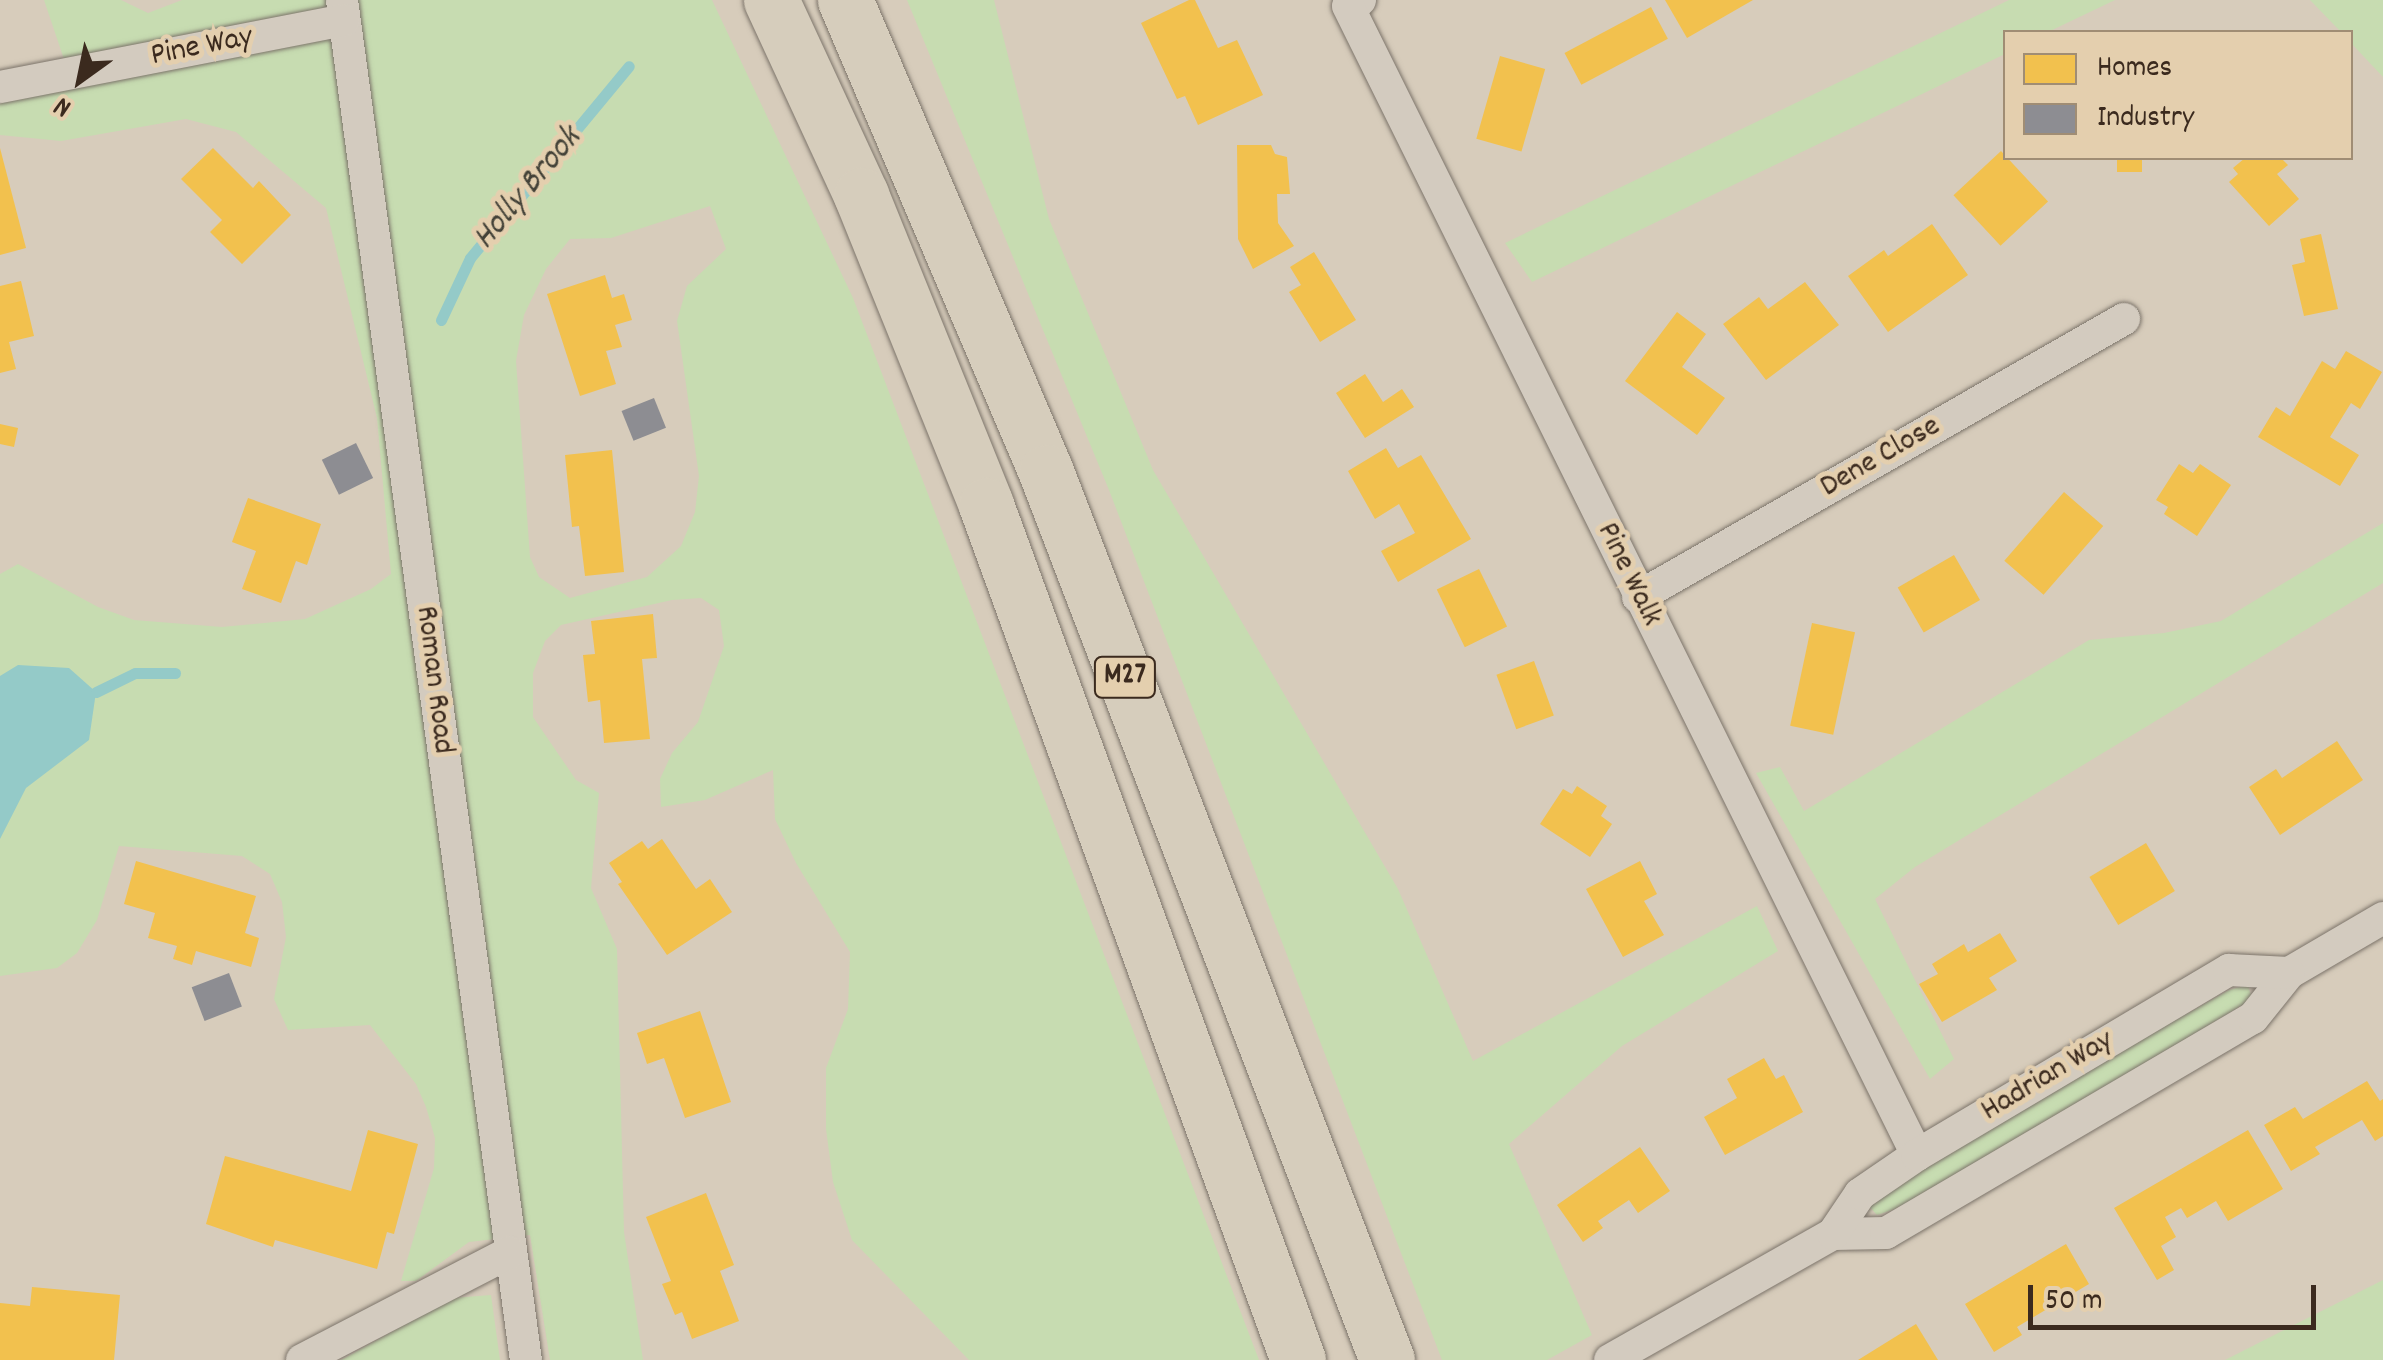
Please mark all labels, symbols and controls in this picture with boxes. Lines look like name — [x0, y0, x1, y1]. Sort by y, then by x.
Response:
street label: Pine Way — [148, 19, 256, 77]
north arrow — [30, 30, 130, 130]
legend — [2003, 30, 2353, 160]
text: Homes — [2097, 48, 2172, 91]
text: N — [47, 85, 80, 126]
text: Industry — [2097, 98, 2194, 141]
water label: Holly Brook — [465, 119, 591, 259]
street label: Dene Close — [1814, 408, 1948, 508]
street label: Pine Walk — [1586, 517, 1670, 633]
street label: Roman Road — [405, 604, 461, 756]
road number: M27 — [1092, 652, 1158, 702]
street label: Hadrian Way — [1975, 1023, 2121, 1131]
scale bar — [2033, 1265, 2320, 1327]
text: 50 m — [2045, 1281, 2103, 1324]

